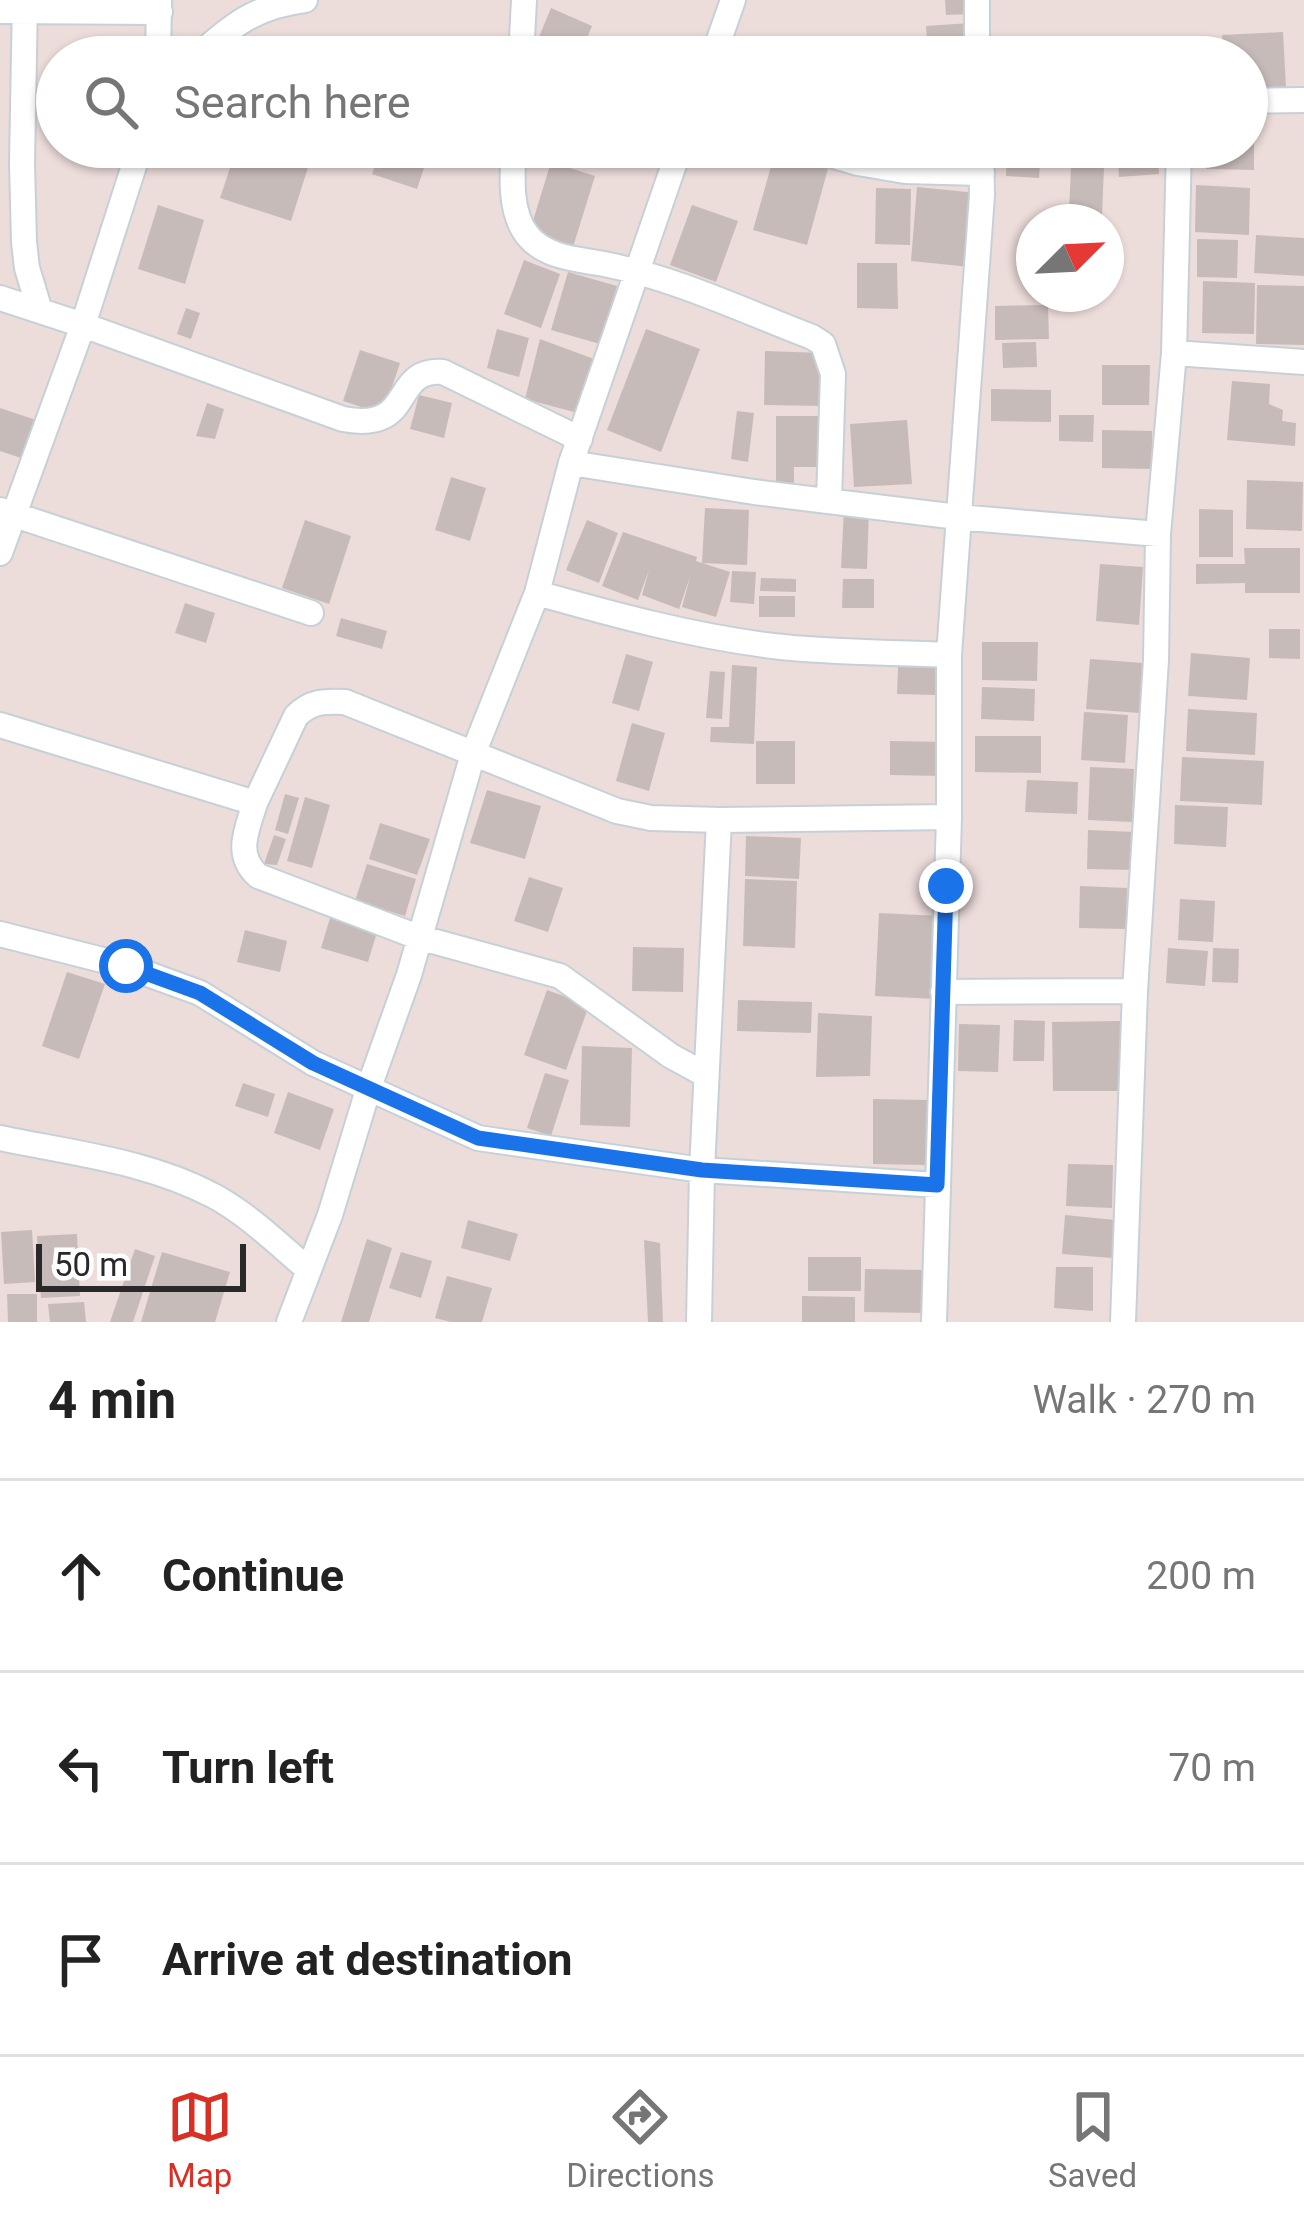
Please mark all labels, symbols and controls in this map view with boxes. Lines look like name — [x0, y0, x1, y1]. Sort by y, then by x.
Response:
search box — [36, 36, 1268, 168]
icon: search — [78, 69, 144, 135]
text: Search here — [174, 76, 411, 129]
north arrow — [1016, 204, 1124, 312]
route end — [919, 859, 973, 913]
route start — [99, 939, 153, 993]
scale bar — [36, 1238, 246, 1291]
text: 50 m — [54, 1245, 128, 1284]
text: 4 min — [48, 1371, 176, 1430]
text: Walk · 270 m — [1032, 1377, 1256, 1423]
icon: ahead — [48, 1543, 114, 1609]
text: Continue — [162, 1549, 344, 1602]
text: 200 m — [1146, 1553, 1256, 1599]
icon: left — [48, 1735, 114, 1801]
text: Turn left — [162, 1741, 334, 1794]
text: 70 m — [1168, 1745, 1256, 1791]
icon: arrive — [48, 1927, 114, 1993]
text: Arrive at destination — [162, 1933, 573, 1986]
tab: Map — [167, 2084, 233, 2195]
tab: Directions — [566, 2084, 715, 2195]
tab: Saved — [1048, 2084, 1137, 2195]

